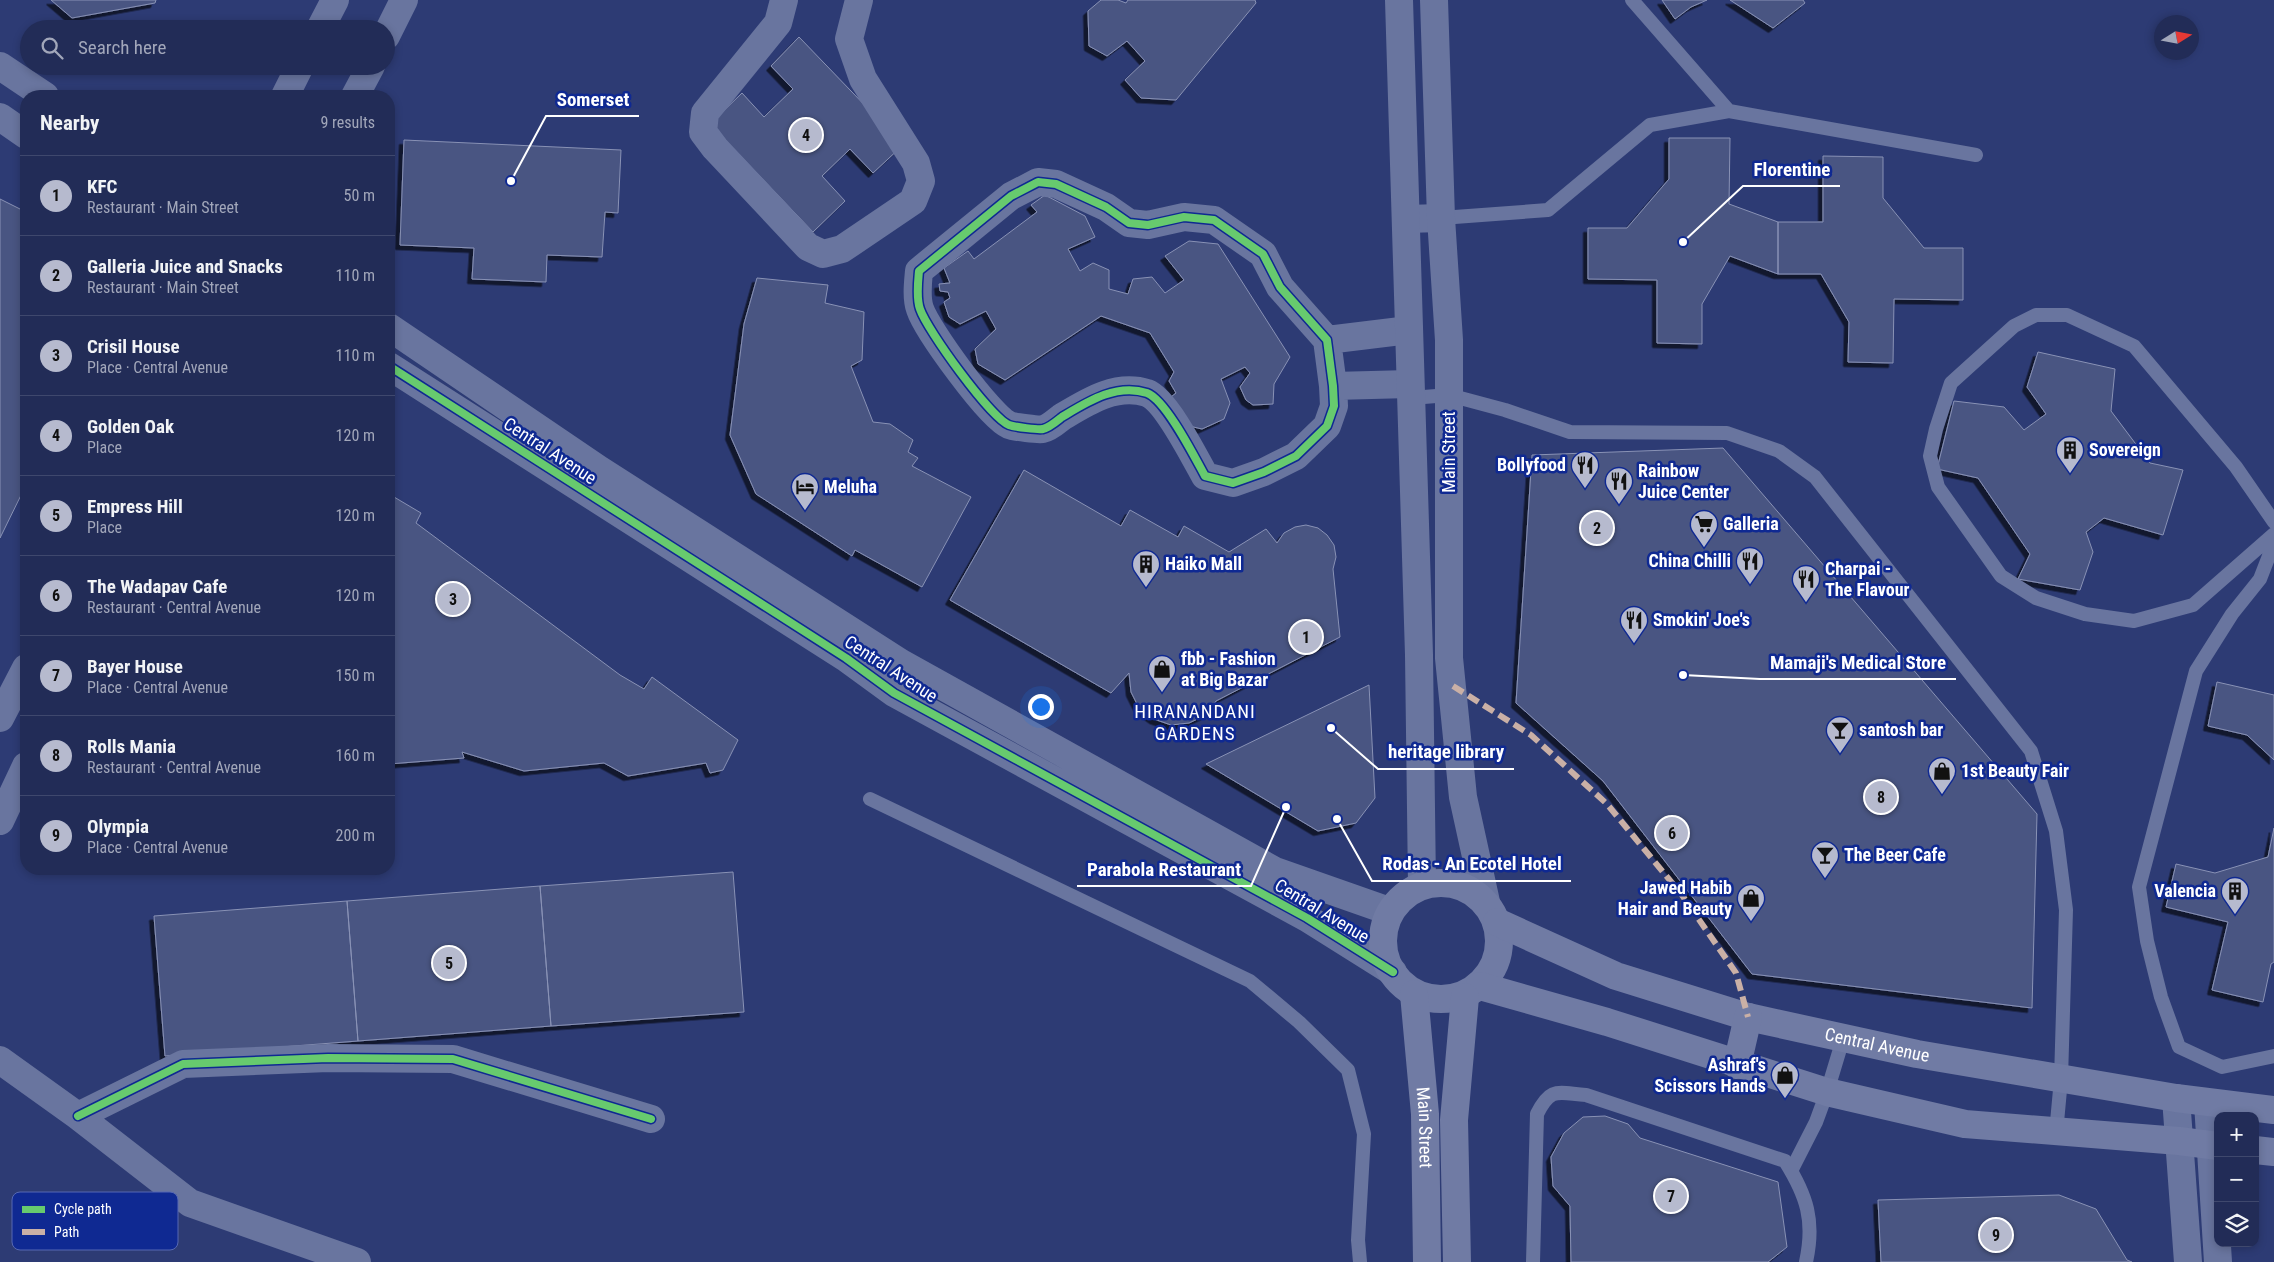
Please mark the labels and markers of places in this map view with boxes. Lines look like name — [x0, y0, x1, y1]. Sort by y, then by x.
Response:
callout: Somerset — [546, 82, 639, 116]
pin: 4 — [790, 116, 822, 154]
callout: Florentine — [1743, 152, 1840, 186]
building icon: Sovereign — [2055, 435, 2085, 474]
place label: Sovereign — [2089, 439, 2161, 460]
restaurant icon: Bollyfood — [1570, 450, 1600, 489]
place label: Bollyfood — [1497, 454, 1566, 475]
place label: Rainbow Juice Center — [1638, 460, 1729, 502]
restaurant icon: Rainbow Juice Center — [1604, 466, 1634, 505]
hotel icon: Meluha — [790, 472, 820, 511]
place label: Meluha — [824, 476, 877, 497]
pin: 2 — [1581, 509, 1613, 547]
supermarket icon: Galleria — [1689, 509, 1719, 548]
place label: Galleria — [1723, 513, 1779, 534]
restaurant icon: China Chilli — [1735, 546, 1765, 585]
building icon: Haiko Mall — [1131, 549, 1161, 588]
place label: China Chilli — [1649, 550, 1731, 571]
place label: Haiko Mall — [1165, 553, 1242, 574]
place label: Charpai - The Flavour — [1825, 558, 1910, 600]
restaurant icon: Charpai - The Flavour — [1791, 564, 1821, 603]
pin: 3 — [437, 580, 469, 618]
restaurant icon: Smokin' Joe's — [1619, 605, 1649, 644]
place label: Smokin' Joe's — [1653, 609, 1750, 630]
pin: 1 — [1290, 618, 1322, 656]
callout: Mamaji's Medical Store — [1760, 645, 1956, 679]
place label: fbb - Fashion at Big Bazar — [1181, 648, 1276, 690]
shop icon: fbb - Fashion at Big Bazar — [1147, 654, 1177, 693]
bar icon: santosh bar — [1825, 715, 1855, 754]
place label: santosh bar — [1859, 719, 1943, 740]
callout: heritage library — [1378, 735, 1514, 769]
shop icon: 1st Beauty Fair — [1927, 756, 1957, 795]
place label: 1st Beauty Fair — [1961, 760, 2069, 781]
pin: 8 — [1865, 778, 1897, 816]
pin: 6 — [1656, 814, 1688, 852]
bar icon: The Beer Cafe — [1810, 840, 1840, 879]
place label: The Beer Cafe — [1844, 844, 1946, 865]
callout: Rodas - An Ecotel Hotel — [1372, 847, 1571, 881]
callout: Parabola Restaurant — [1077, 852, 1251, 886]
building icon: Valencia — [2220, 876, 2250, 915]
place label: Jawed Habib Hair and Beauty — [1618, 877, 1732, 919]
place label: Valencia — [2154, 880, 2216, 901]
shop icon: Jawed Habib Hair and Beauty — [1736, 883, 1766, 922]
pin: 5 — [433, 944, 465, 982]
place label: Ashraf's Scissors Hands — [1654, 1054, 1766, 1096]
shop icon: Ashraf's Scissors Hands — [1770, 1060, 1800, 1099]
pin: 7 — [1655, 1177, 1687, 1215]
pin: 9 — [1980, 1216, 2012, 1254]

